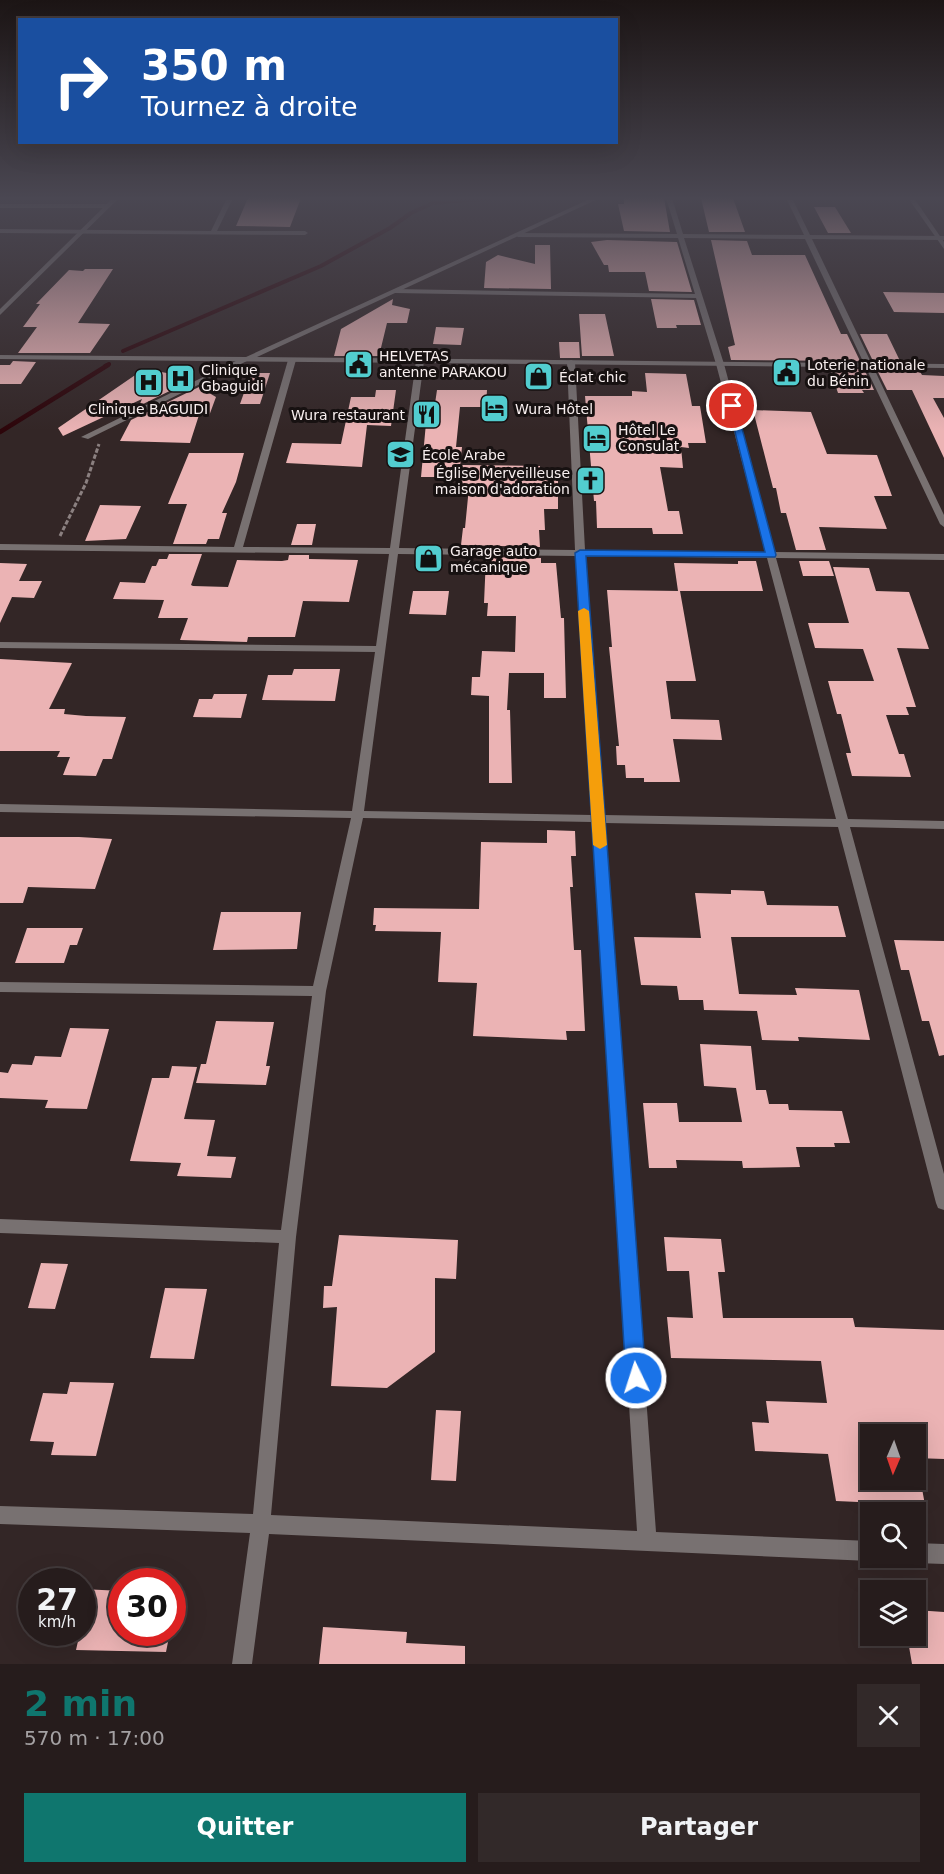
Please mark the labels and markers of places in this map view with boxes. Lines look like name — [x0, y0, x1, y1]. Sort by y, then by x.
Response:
public building icon: HELVETAS antenne PARAKOU — [342, 348, 374, 380]
place label: HELVETAS antenne PARAKOU — [379, 348, 507, 380]
public building icon: Loterie nationale du Bénin — [770, 357, 802, 389]
place label: Loterie nationale du Bénin — [807, 357, 925, 389]
shop icon: Éclat chic — [522, 361, 554, 393]
hospital icon: Clinique Gbaguidi — [164, 362, 196, 394]
place label: Clinique Gbaguidi — [201, 362, 264, 394]
hospital icon: Clinique BAGUIDI — [132, 366, 164, 398]
place label: Éclat chic — [559, 369, 626, 385]
pin — [706, 380, 757, 431]
hotel icon: Wura Hôtel — [478, 393, 510, 425]
restaurant icon: Wura restaurant — [410, 399, 442, 431]
place label: Clinique BAGUIDI — [88, 401, 208, 417]
place label: Wura Hôtel — [515, 401, 593, 417]
place label: Wura restaurant — [291, 407, 406, 423]
hotel icon: Hôtel Le Consulat — [581, 422, 613, 454]
place label: Hôtel Le Consulat — [618, 422, 680, 454]
school or university icon: École Arabe — [385, 439, 417, 471]
place label: École Arabe — [422, 447, 505, 463]
place label: Église Merveilleuse maison d'adoration — [435, 465, 570, 497]
church icon: Église Merveilleuse maison d'adoration — [575, 465, 607, 497]
shop icon: Garage auto mécanique — [413, 543, 445, 575]
place label: Garage auto mécanique — [450, 543, 537, 575]

